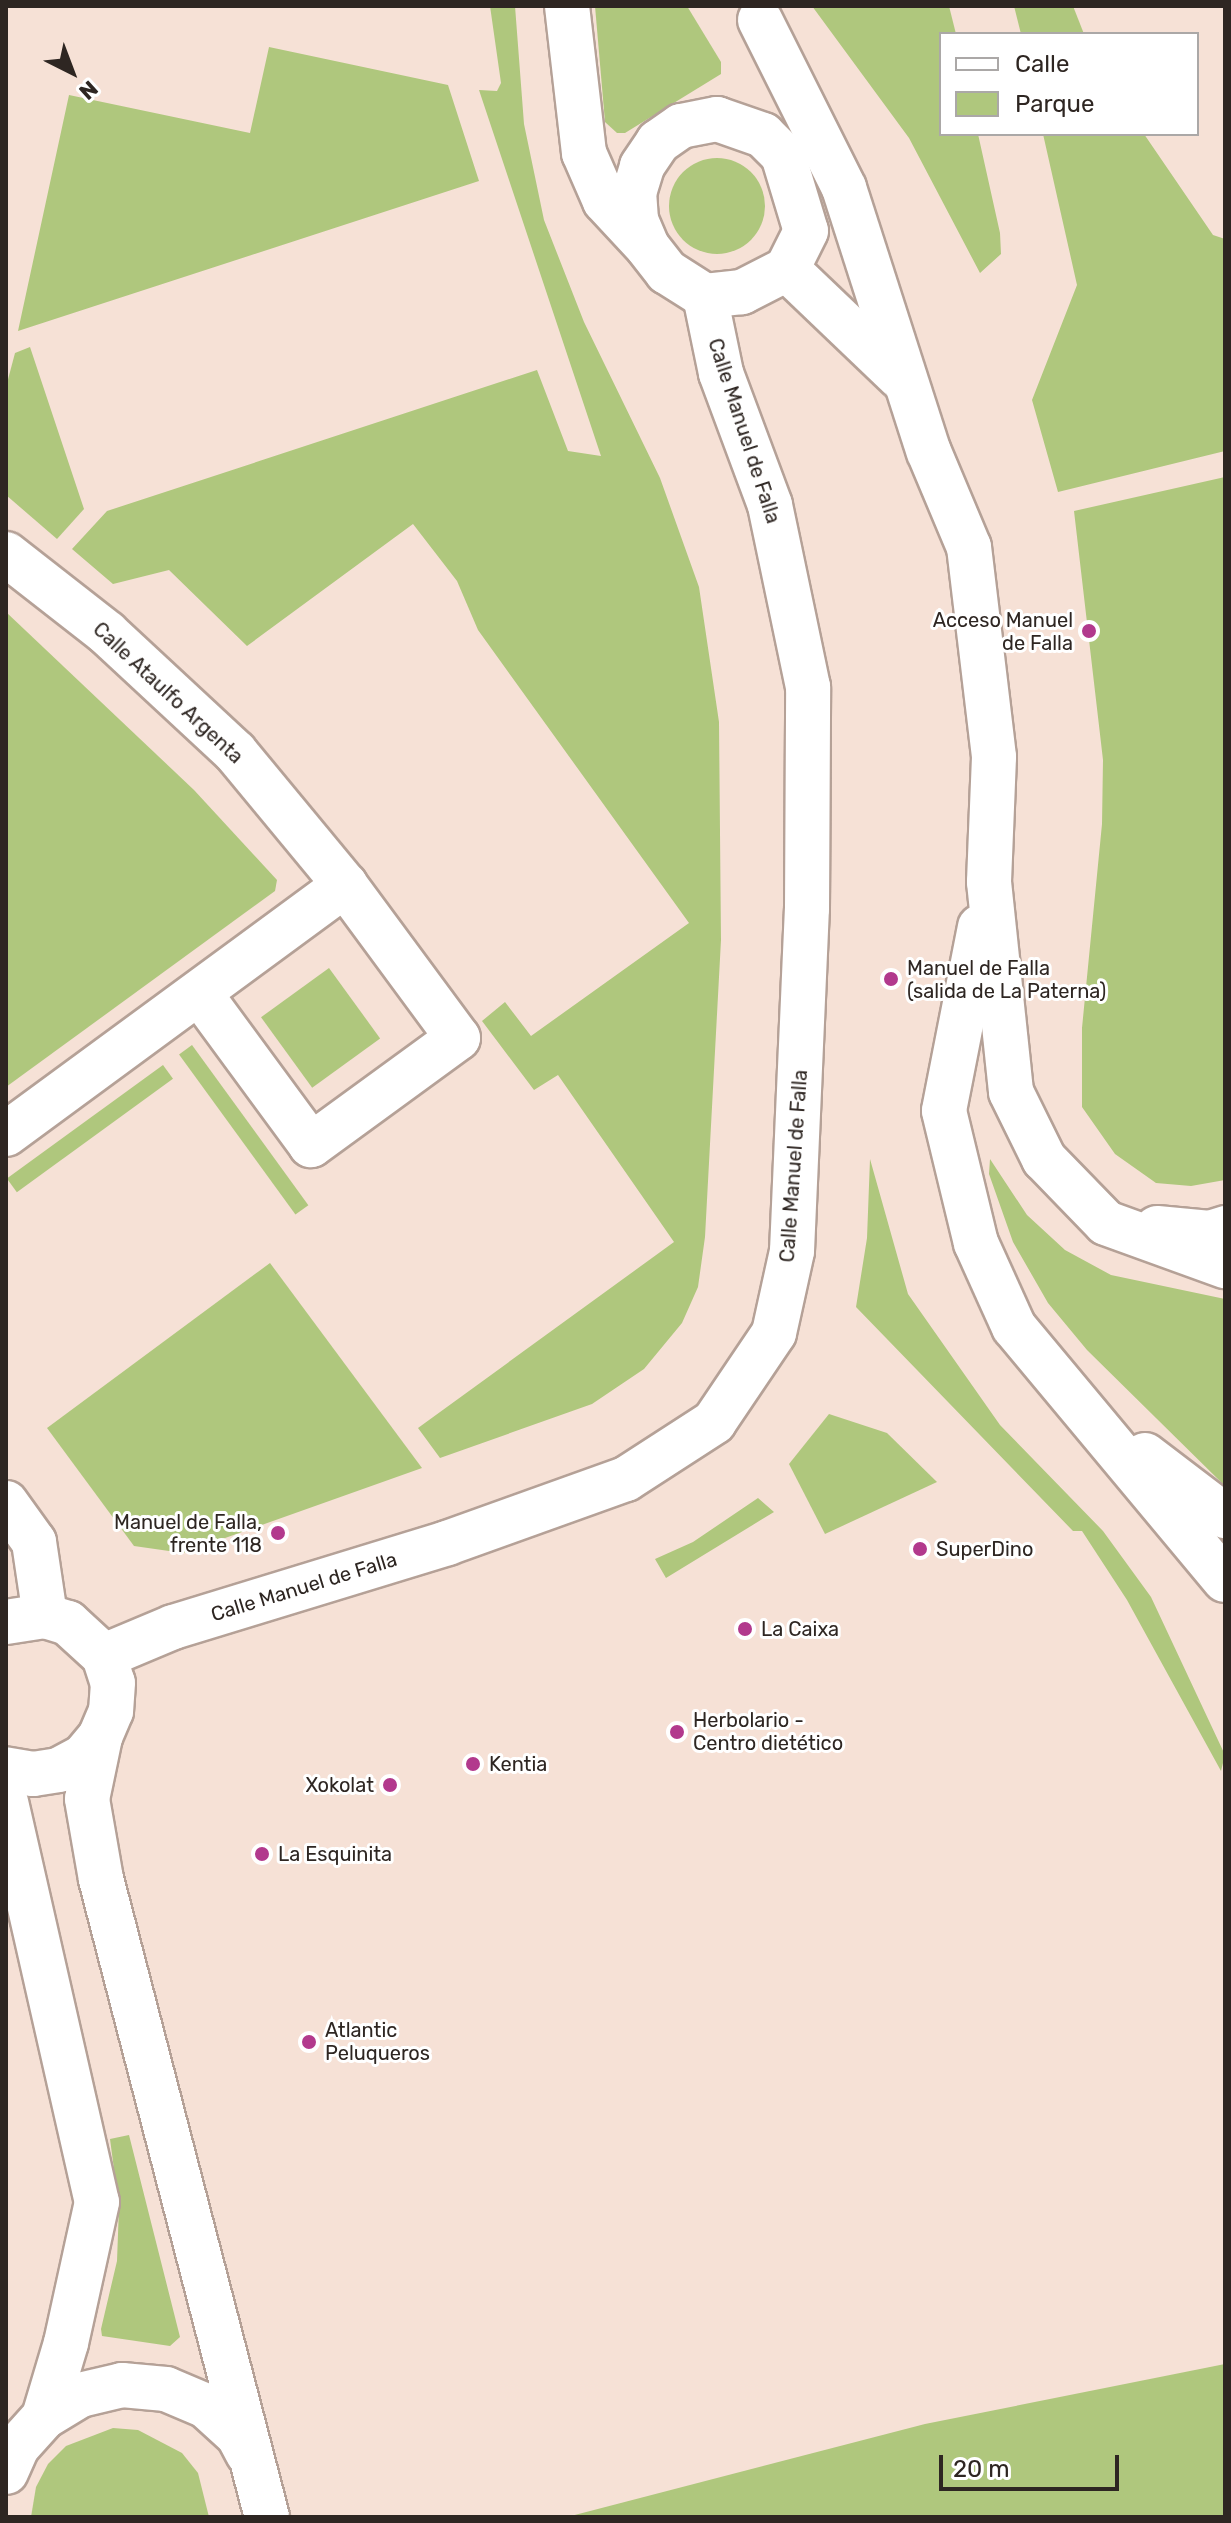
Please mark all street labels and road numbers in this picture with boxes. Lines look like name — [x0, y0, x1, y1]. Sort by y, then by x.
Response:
street label: Calle Manuel de Falla — [703, 335, 785, 527]
street label: Calle Ataulfo Argenta — [88, 617, 248, 769]
street label: Calle Manuel de Falla — [775, 1069, 813, 1263]
street label: Calle Manuel de Falla — [208, 1547, 400, 1627]

